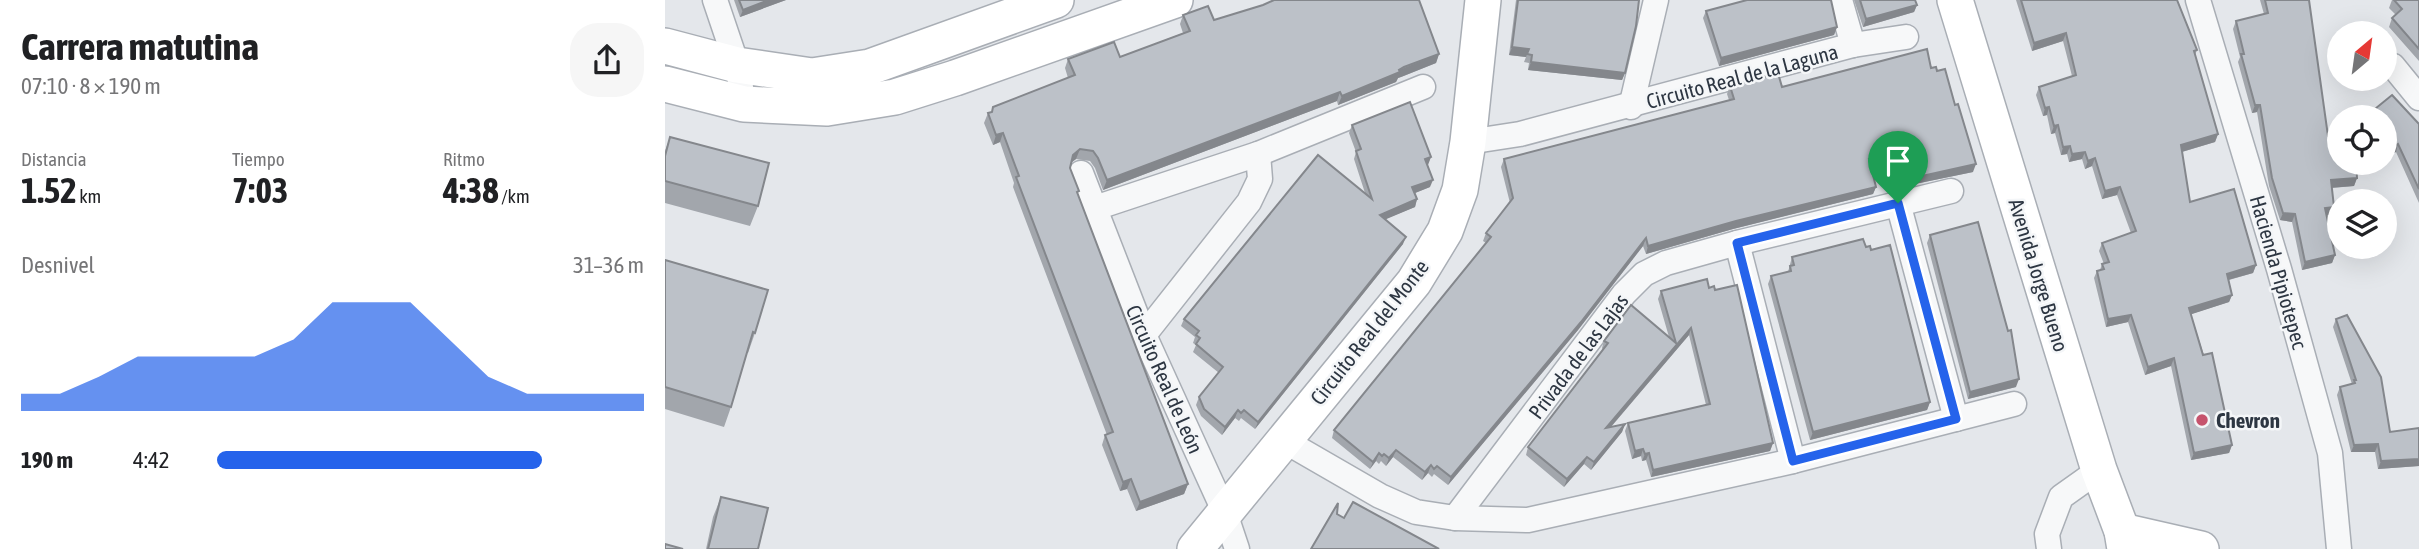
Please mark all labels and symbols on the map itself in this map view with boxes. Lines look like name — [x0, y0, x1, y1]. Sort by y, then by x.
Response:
north arrow — [2327, 21, 2397, 91]
street label: Circuito Real de la Laguna — [1643, 39, 1841, 113]
pin — [1868, 131, 1928, 203]
street label: Hacienda Pipiotepec — [2246, 192, 2312, 352]
street label: Avenida Jorge Bueno — [2004, 196, 2074, 354]
street label: Circuito Real del Monte — [1305, 255, 1433, 409]
street label: Privada de las Lajas — [1523, 289, 1633, 423]
street label: Circuito Real de León — [1121, 301, 1209, 457]
place label: Chevron — [2216, 408, 2280, 432]
marker: Chevron — [2194, 412, 2210, 428]

